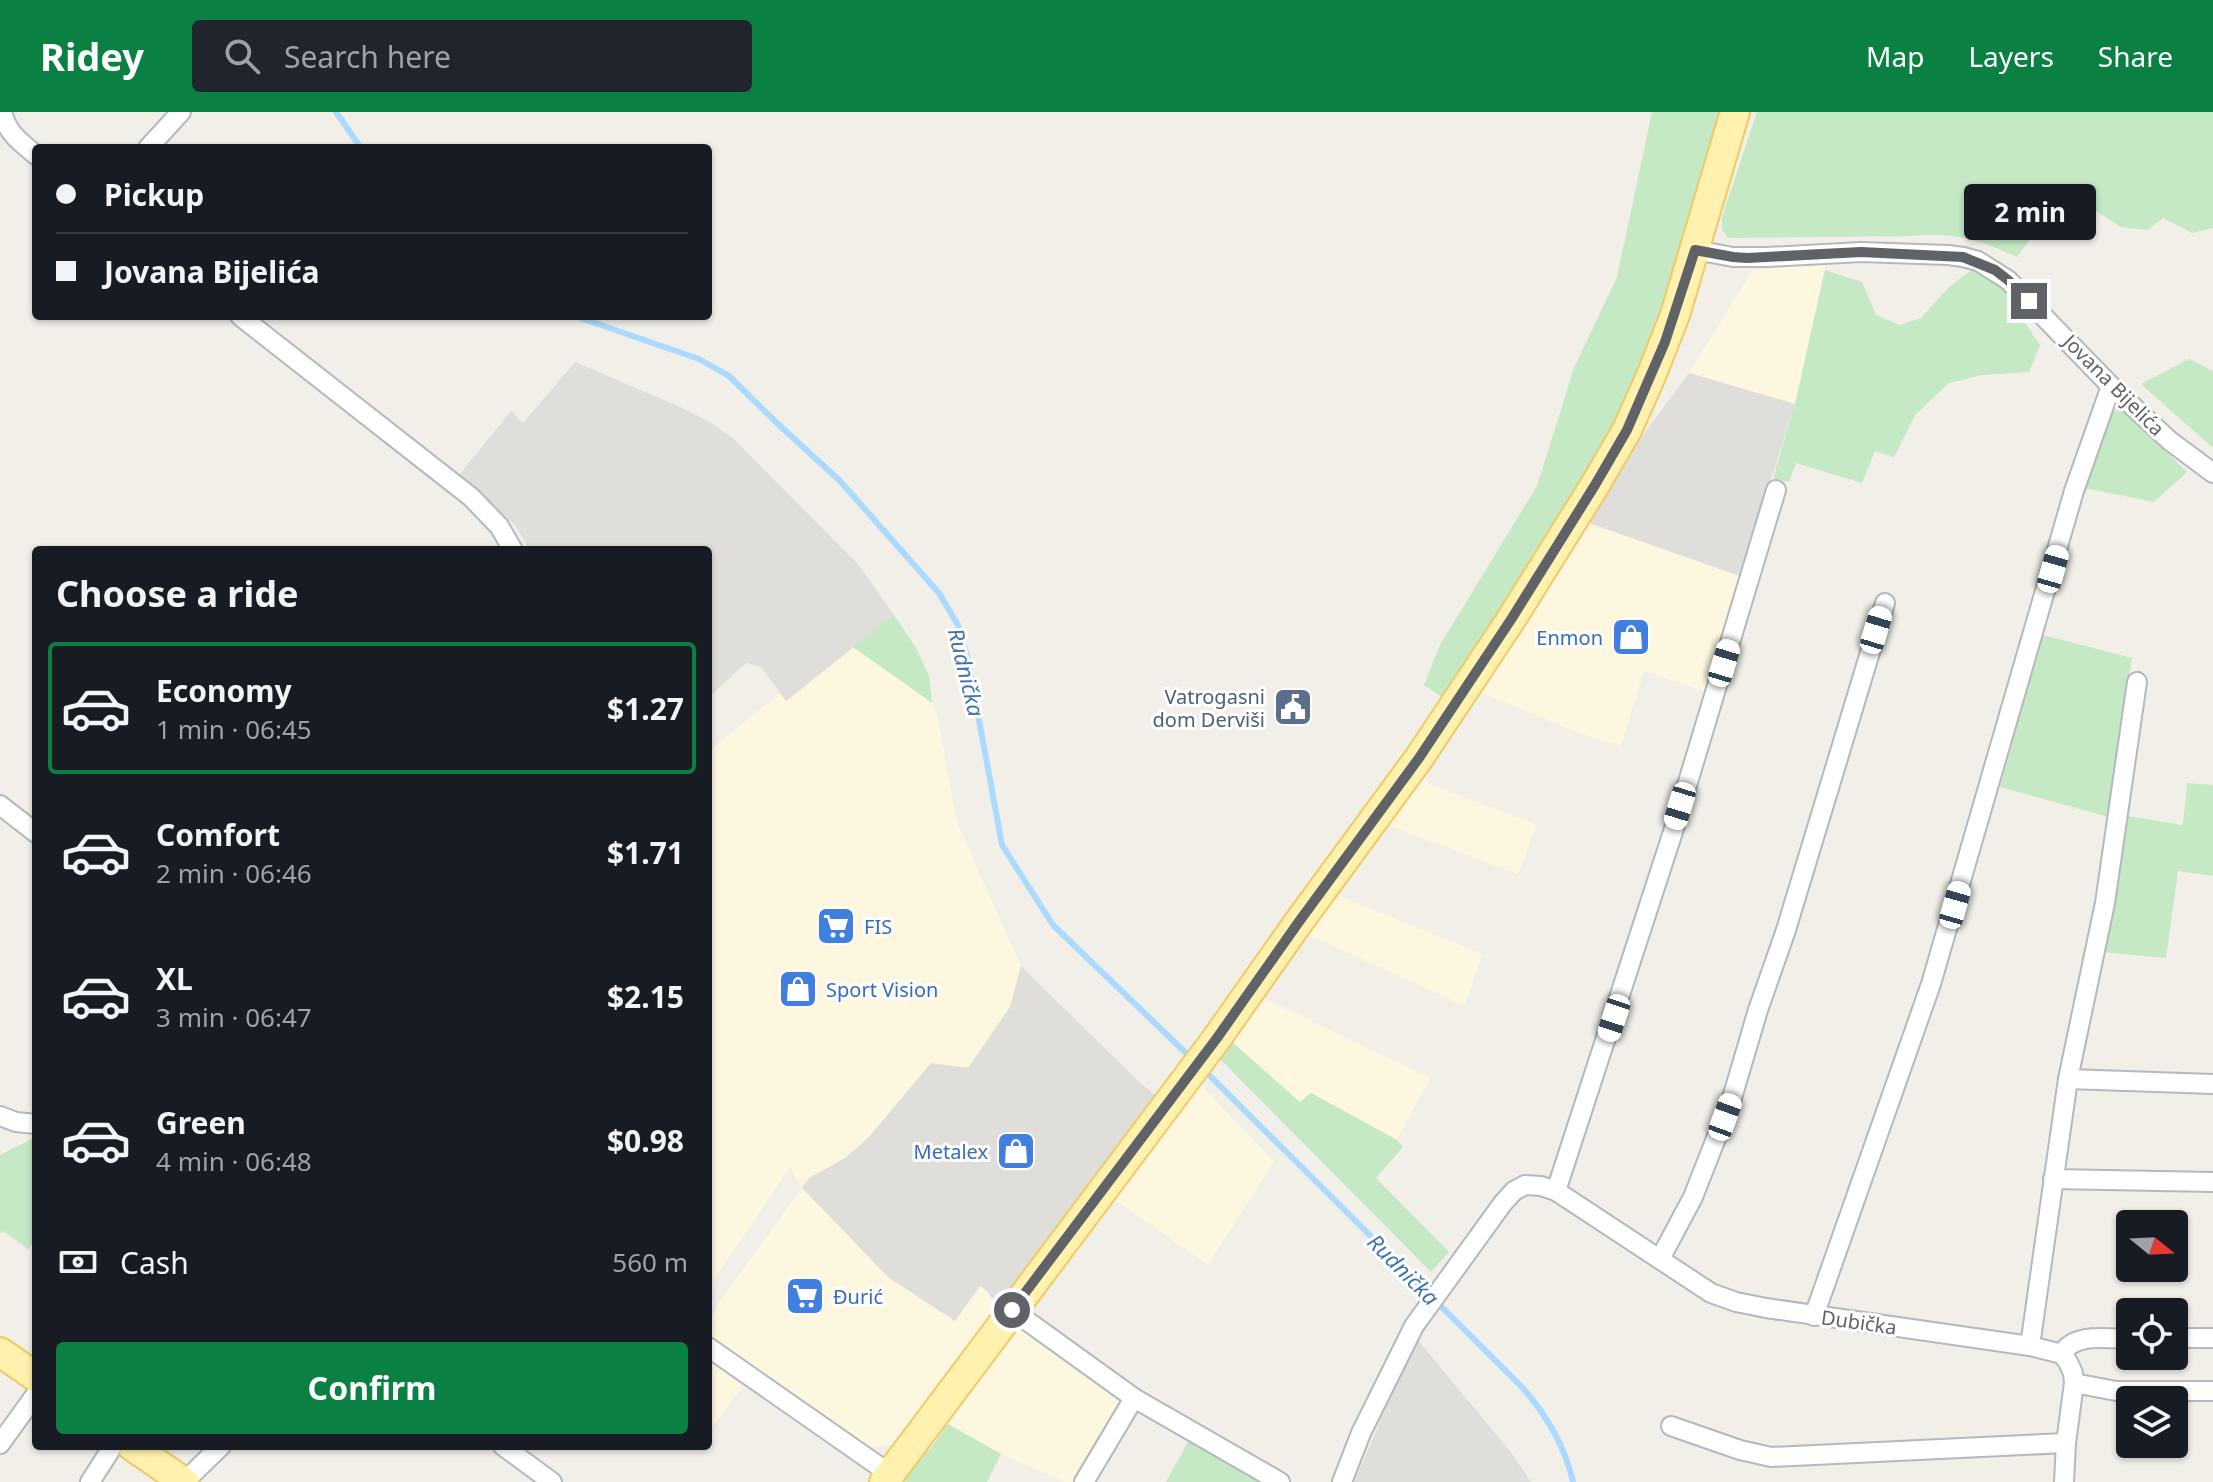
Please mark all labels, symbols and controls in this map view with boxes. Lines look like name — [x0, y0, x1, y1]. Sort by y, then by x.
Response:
search box — [192, 20, 752, 92]
text: Ridey — [40, 30, 144, 82]
icon: search — [220, 34, 264, 78]
text: Search here — [284, 36, 451, 77]
text: Map — [1866, 37, 1924, 75]
text: Layers — [1968, 37, 2054, 75]
text: Share — [2098, 37, 2173, 75]
text: Pickup — [104, 174, 204, 215]
callout: 2 min — [1963, 185, 2095, 241]
text: 2 min — [1994, 194, 2066, 230]
text: Jovana Bijelića — [104, 251, 320, 292]
route end — [2011, 283, 2047, 319]
street label: Jovana Bijelića — [2056, 327, 2171, 442]
car — [2035, 543, 2071, 595]
text: Choose a ride — [56, 569, 298, 618]
car — [1858, 604, 1894, 656]
shop icon: Enmon — [1610, 616, 1652, 658]
place label: Enmon — [1536, 624, 1603, 651]
water label: Rudnička — [942, 625, 993, 720]
car — [1706, 637, 1742, 689]
text: Economy — [156, 670, 292, 711]
icon: car — [60, 672, 132, 744]
place label: Vatrogasni dom Derviši — [1153, 683, 1265, 733]
public building icon: Vatrogasni dom Derviši — [1272, 686, 1314, 728]
text: $1.27 — [607, 688, 684, 729]
text: 1 min · 06:45 — [156, 711, 312, 747]
car — [1662, 780, 1698, 832]
text: Comfort — [156, 814, 280, 855]
icon: car — [60, 816, 132, 888]
text: $1.71 — [607, 832, 684, 873]
text: 2 min · 06:46 — [156, 855, 312, 891]
car — [1937, 879, 1973, 931]
supermarket icon: FIS — [815, 905, 857, 947]
place label: FIS — [864, 913, 892, 940]
text: XL — [156, 958, 193, 999]
icon: car — [60, 960, 132, 1032]
shop icon: Sport Vision — [777, 968, 819, 1010]
text: $2.15 — [607, 976, 684, 1017]
place label: Sport Vision — [826, 976, 938, 1003]
car — [1595, 991, 1633, 1045]
text: 3 min · 06:47 — [156, 999, 312, 1035]
car — [1706, 1090, 1744, 1144]
text: Green — [156, 1102, 246, 1143]
icon: car — [60, 1104, 132, 1176]
text: $0.98 — [607, 1120, 684, 1161]
shop icon: Metalex — [995, 1130, 1037, 1172]
place label: Metalex — [914, 1138, 988, 1165]
text: 4 min · 06:48 — [156, 1143, 312, 1179]
north arrow — [2116, 1210, 2188, 1282]
map controls — [2116, 1210, 2188, 1458]
water label: Rudnička — [1362, 1227, 1447, 1312]
icon: cash — [56, 1240, 100, 1284]
text: Cash — [120, 1242, 189, 1283]
text: 560 m — [612, 1244, 688, 1280]
supermarket icon: Đurić — [784, 1275, 826, 1317]
place label: Đurić — [833, 1283, 883, 1310]
route start — [994, 1292, 1030, 1328]
button: locate — [2116, 1298, 2188, 1370]
street label: Dubička — [1820, 1303, 1898, 1341]
button: Confirm — [56, 1342, 688, 1434]
button: layers — [2116, 1386, 2188, 1458]

